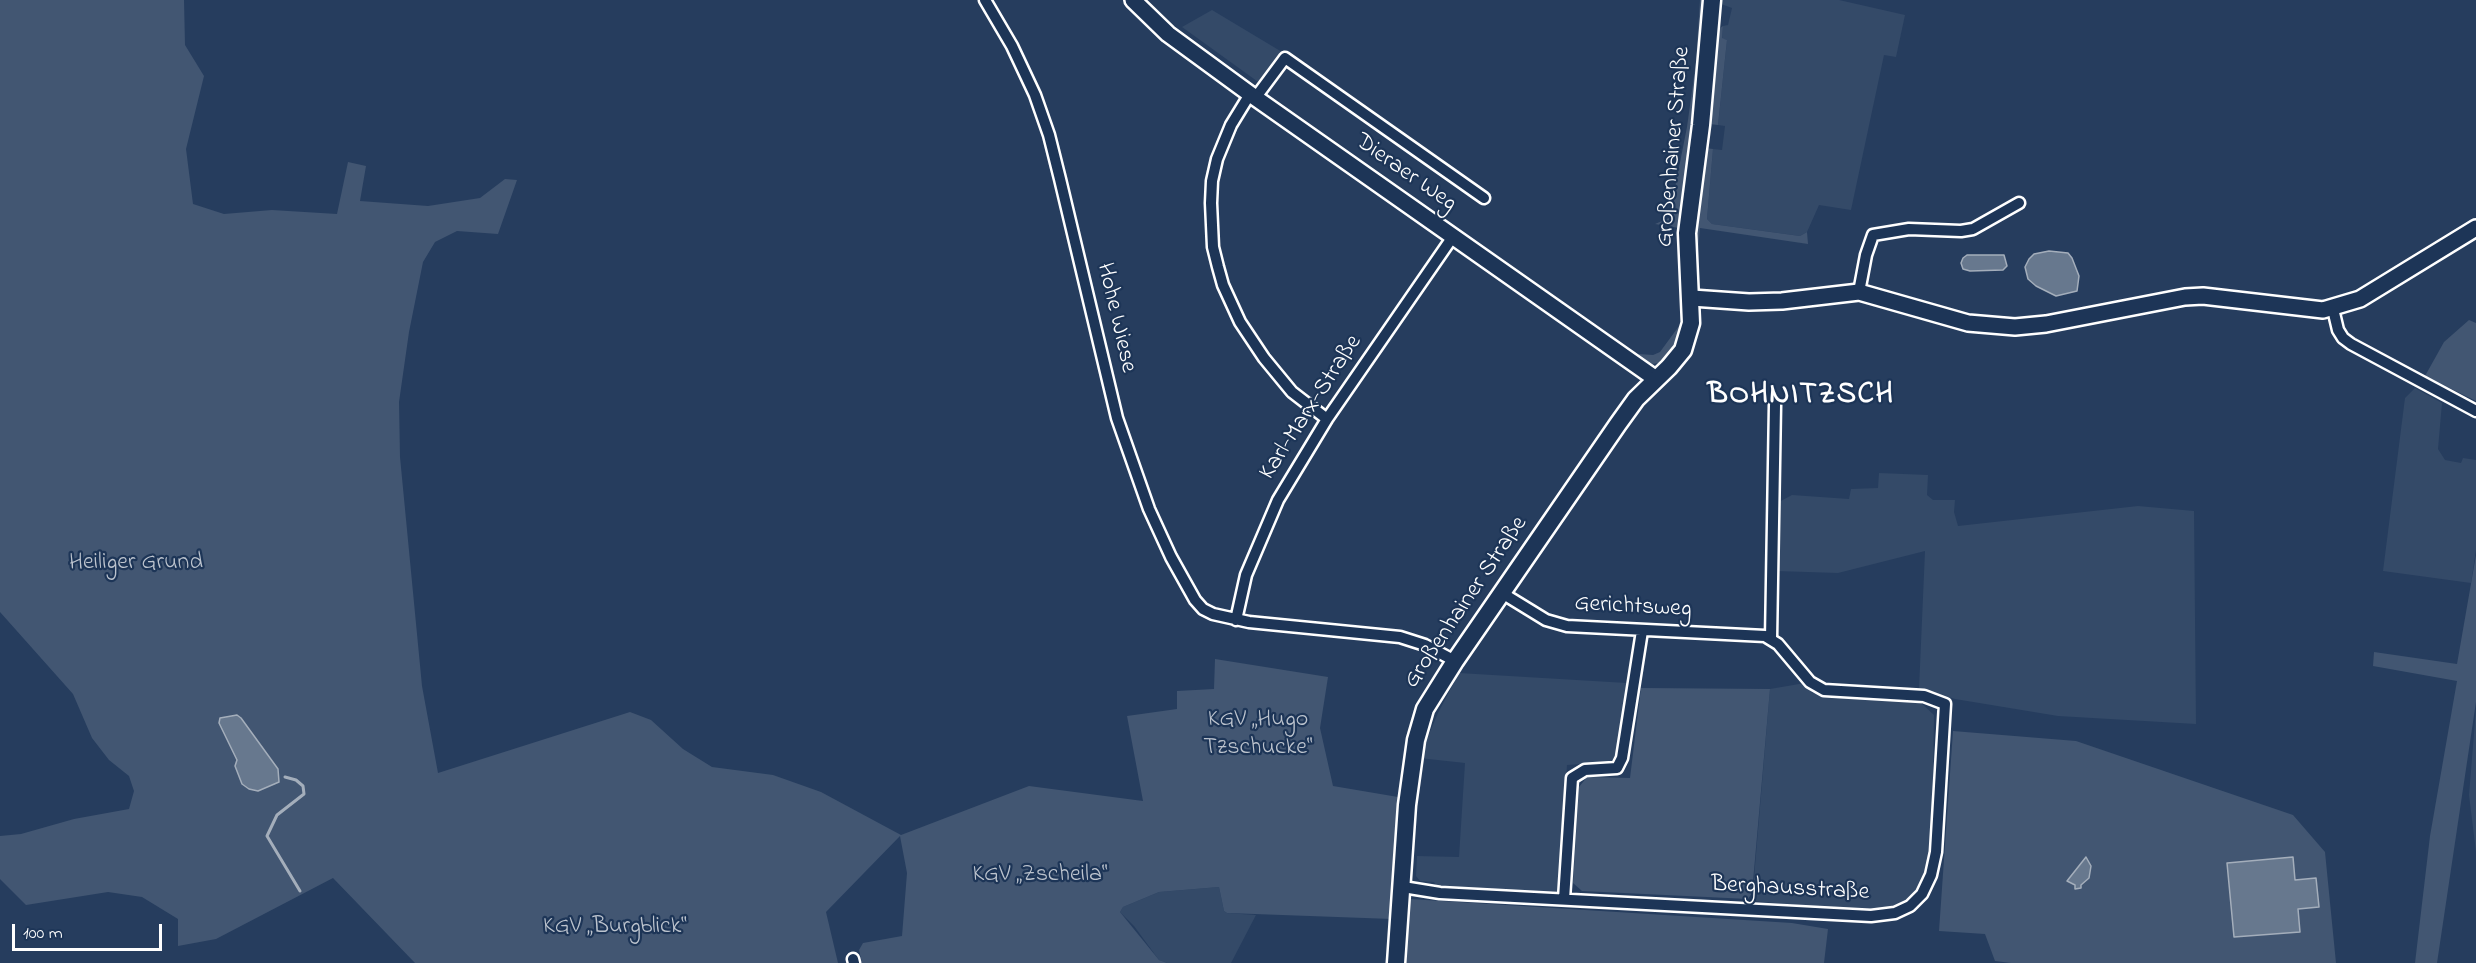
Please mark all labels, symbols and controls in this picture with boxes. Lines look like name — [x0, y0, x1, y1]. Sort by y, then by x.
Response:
street label: Großenhainer Straße — [1652, 45, 1698, 249]
street label: Dieraer Weg — [1349, 129, 1461, 219]
street label: Hohe Wiese — [1088, 260, 1142, 376]
street label: Karl-Marx-Straße — [1254, 330, 1370, 486]
district label: BOHNITZSCH — [1707, 379, 1895, 415]
street label: Großenhainer Straße — [1399, 512, 1535, 694]
park label: Heiliger Grund — [69, 550, 203, 578]
street label: Gerichtsweg — [1574, 591, 1692, 625]
park label: KGV „Hugo Tzschucke“ — [1203, 707, 1313, 763]
park label: KGV „Zscheila“ — [972, 862, 1108, 890]
street label: Berghausstraße — [1710, 871, 1870, 909]
scale bar — [15, 912, 165, 950]
park label: KGV „Burgblick“ — [543, 914, 687, 942]
text: 100 m — [23, 921, 63, 947]

